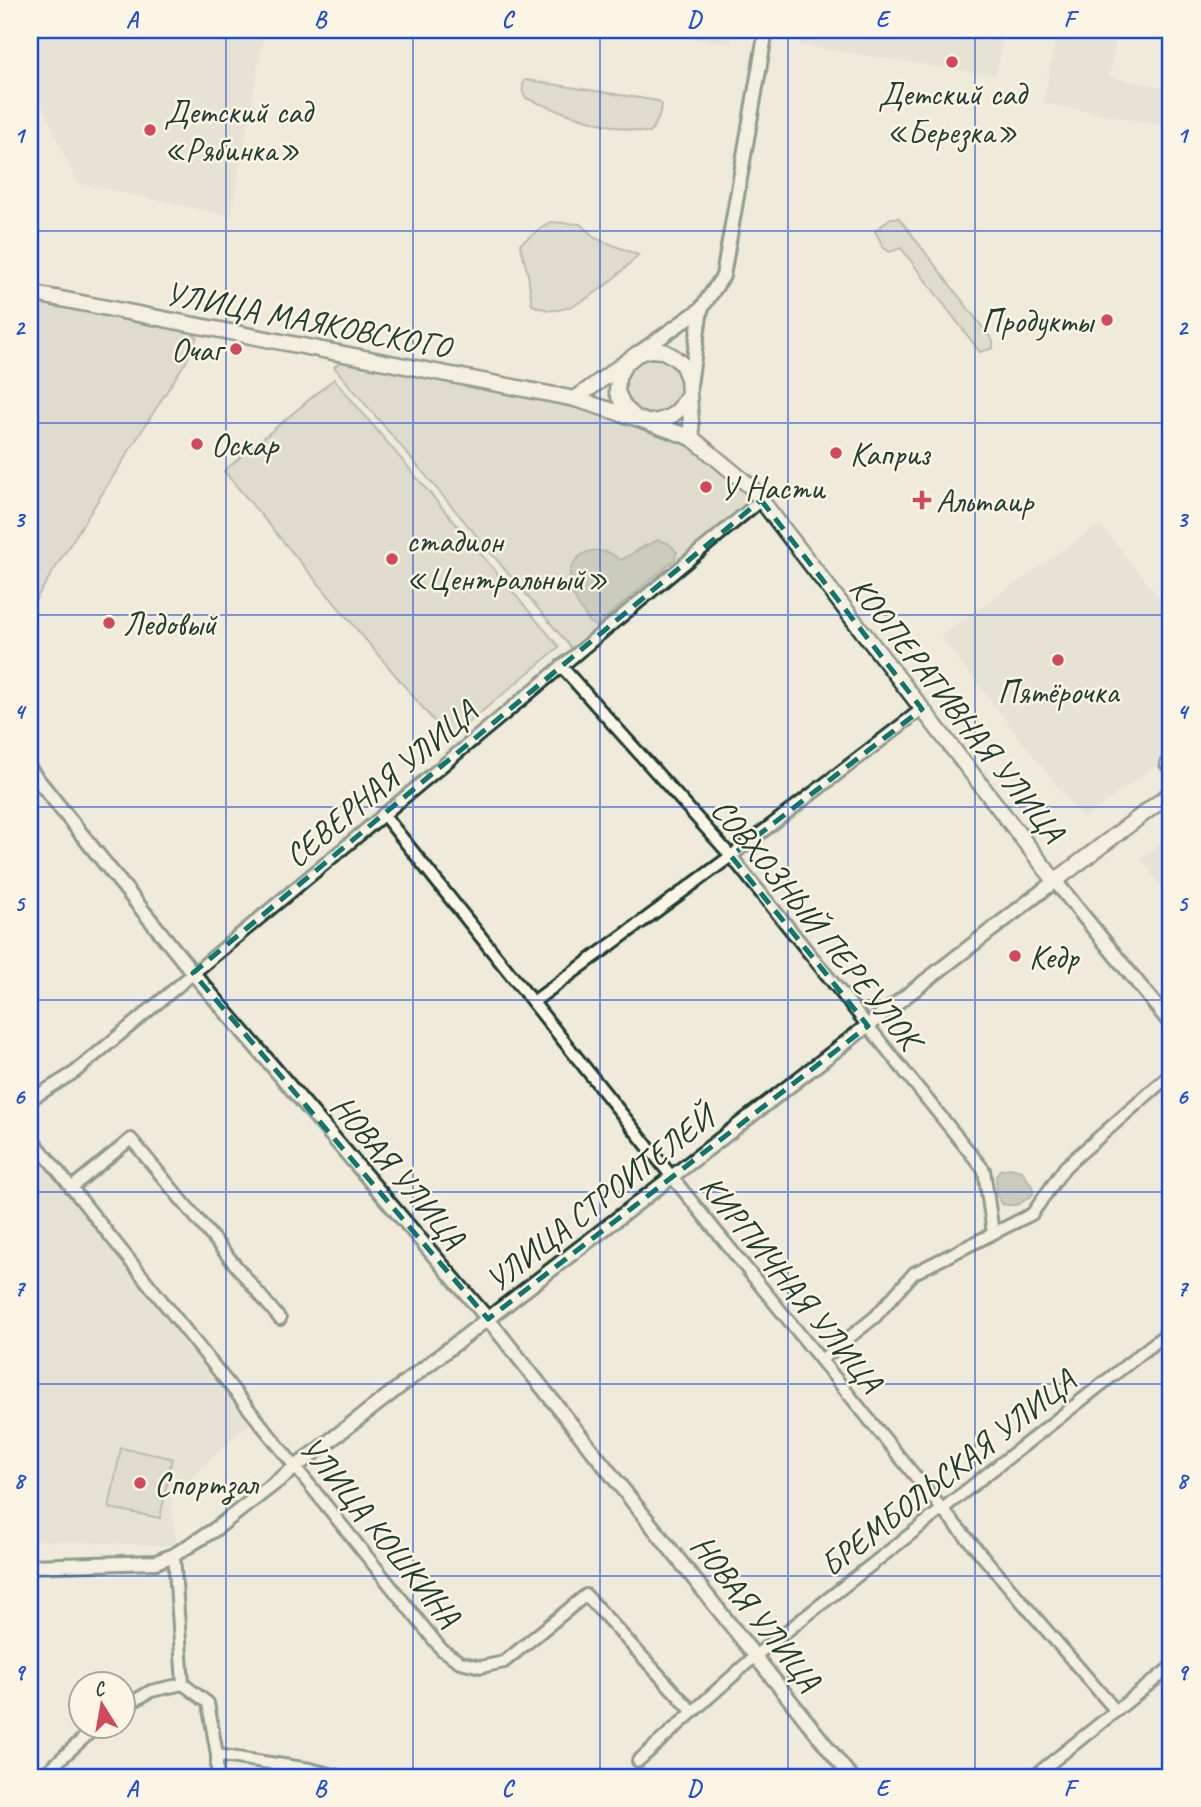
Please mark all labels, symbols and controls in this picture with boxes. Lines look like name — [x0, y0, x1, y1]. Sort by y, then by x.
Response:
text: A — [126, 5, 140, 34]
text: B — [314, 5, 328, 34]
text: C — [502, 5, 516, 34]
text: D — [687, 5, 703, 34]
text: E — [876, 5, 892, 34]
text: F — [1064, 5, 1080, 34]
marker: Детский сад «Березка» — [944, 54, 960, 70]
place label: Детский сад «Березка» — [878, 73, 1030, 153]
place label: Детский сад «Рябинка» — [164, 91, 316, 171]
text: 1 — [14, 121, 27, 150]
text: 1 — [1177, 121, 1190, 150]
marker: Детский сад «Рябинка» — [142, 122, 158, 138]
street label: УЛИЦА МАЯКОВСКОГО — [162, 272, 457, 369]
place label: Продукты — [981, 300, 1096, 342]
marker: Продукты — [1099, 312, 1115, 328]
text: 2 — [14, 313, 27, 342]
text: 2 — [1177, 313, 1190, 342]
place label: Очаг — [171, 329, 227, 371]
marker: Очаг — [228, 341, 244, 357]
place label: Оскар — [211, 424, 281, 466]
place label: Каприз — [850, 433, 932, 475]
marker: Оскар — [189, 436, 205, 452]
marker: Каприз — [828, 445, 844, 461]
place label: У Насти — [720, 467, 827, 509]
marker: У Насти — [698, 479, 714, 495]
place label: Альтаир — [936, 480, 1035, 522]
marker: Альтаир — [914, 492, 930, 508]
text: 3 — [14, 505, 27, 534]
text: 3 — [1177, 505, 1190, 534]
place label: стадион «Центральный» — [406, 520, 608, 600]
marker: стадион «Центральный» — [384, 551, 400, 567]
street label: КООПЕРАТИВНАЯ УЛИЦА — [840, 568, 1075, 852]
place label: Ледовый — [123, 603, 219, 645]
marker: Ледовый — [101, 615, 117, 631]
marker: Пятёрочка — [1050, 652, 1066, 668]
place label: Пятёрочка — [998, 671, 1120, 713]
street label: СЕВЕРНАЯ УЛИЦА — [276, 690, 486, 876]
text: 4 — [14, 697, 27, 726]
text: 4 — [1177, 697, 1190, 726]
street label: СОВХОЗНЫЙ ПЕРЕУЛОК — [702, 790, 935, 1063]
text: 5 — [14, 889, 26, 918]
text: 5 — [1177, 889, 1189, 918]
place label: Кедр — [1029, 936, 1081, 978]
marker: Кедр — [1007, 948, 1023, 964]
text: 6 — [14, 1082, 27, 1111]
text: 6 — [1177, 1082, 1190, 1111]
street label: НОВАЯ УЛИЦА — [322, 1086, 476, 1258]
street label: УЛИЦА СТРОИТЕЛЕЙ — [477, 1093, 726, 1301]
street label: КИРПИЧНАЯ УЛИЦА — [691, 1166, 893, 1402]
text: 7 — [14, 1274, 27, 1303]
text: 7 — [1177, 1274, 1190, 1303]
street label: БРЕМБОЛЬСКАЯ УЛИЦА — [811, 1359, 1085, 1586]
street label: УЛИЦА КОШКИНА — [290, 1428, 471, 1637]
place label: Спортзал — [154, 1463, 259, 1505]
text: 8 — [14, 1466, 27, 1495]
text: 8 — [1177, 1466, 1190, 1495]
marker: Спортзал — [132, 1475, 148, 1491]
street label: НОВАЯ УЛИЦА — [682, 1526, 831, 1701]
text: 9 — [14, 1658, 27, 1687]
text: 9 — [1177, 1658, 1190, 1687]
north arrow — [66, 1671, 136, 1741]
text: С — [92, 1676, 108, 1702]
text: A — [126, 1774, 140, 1803]
text: B — [314, 1774, 328, 1803]
text: C — [502, 1774, 516, 1803]
text: D — [687, 1774, 703, 1803]
text: E — [876, 1774, 892, 1803]
text: F — [1064, 1774, 1080, 1803]

